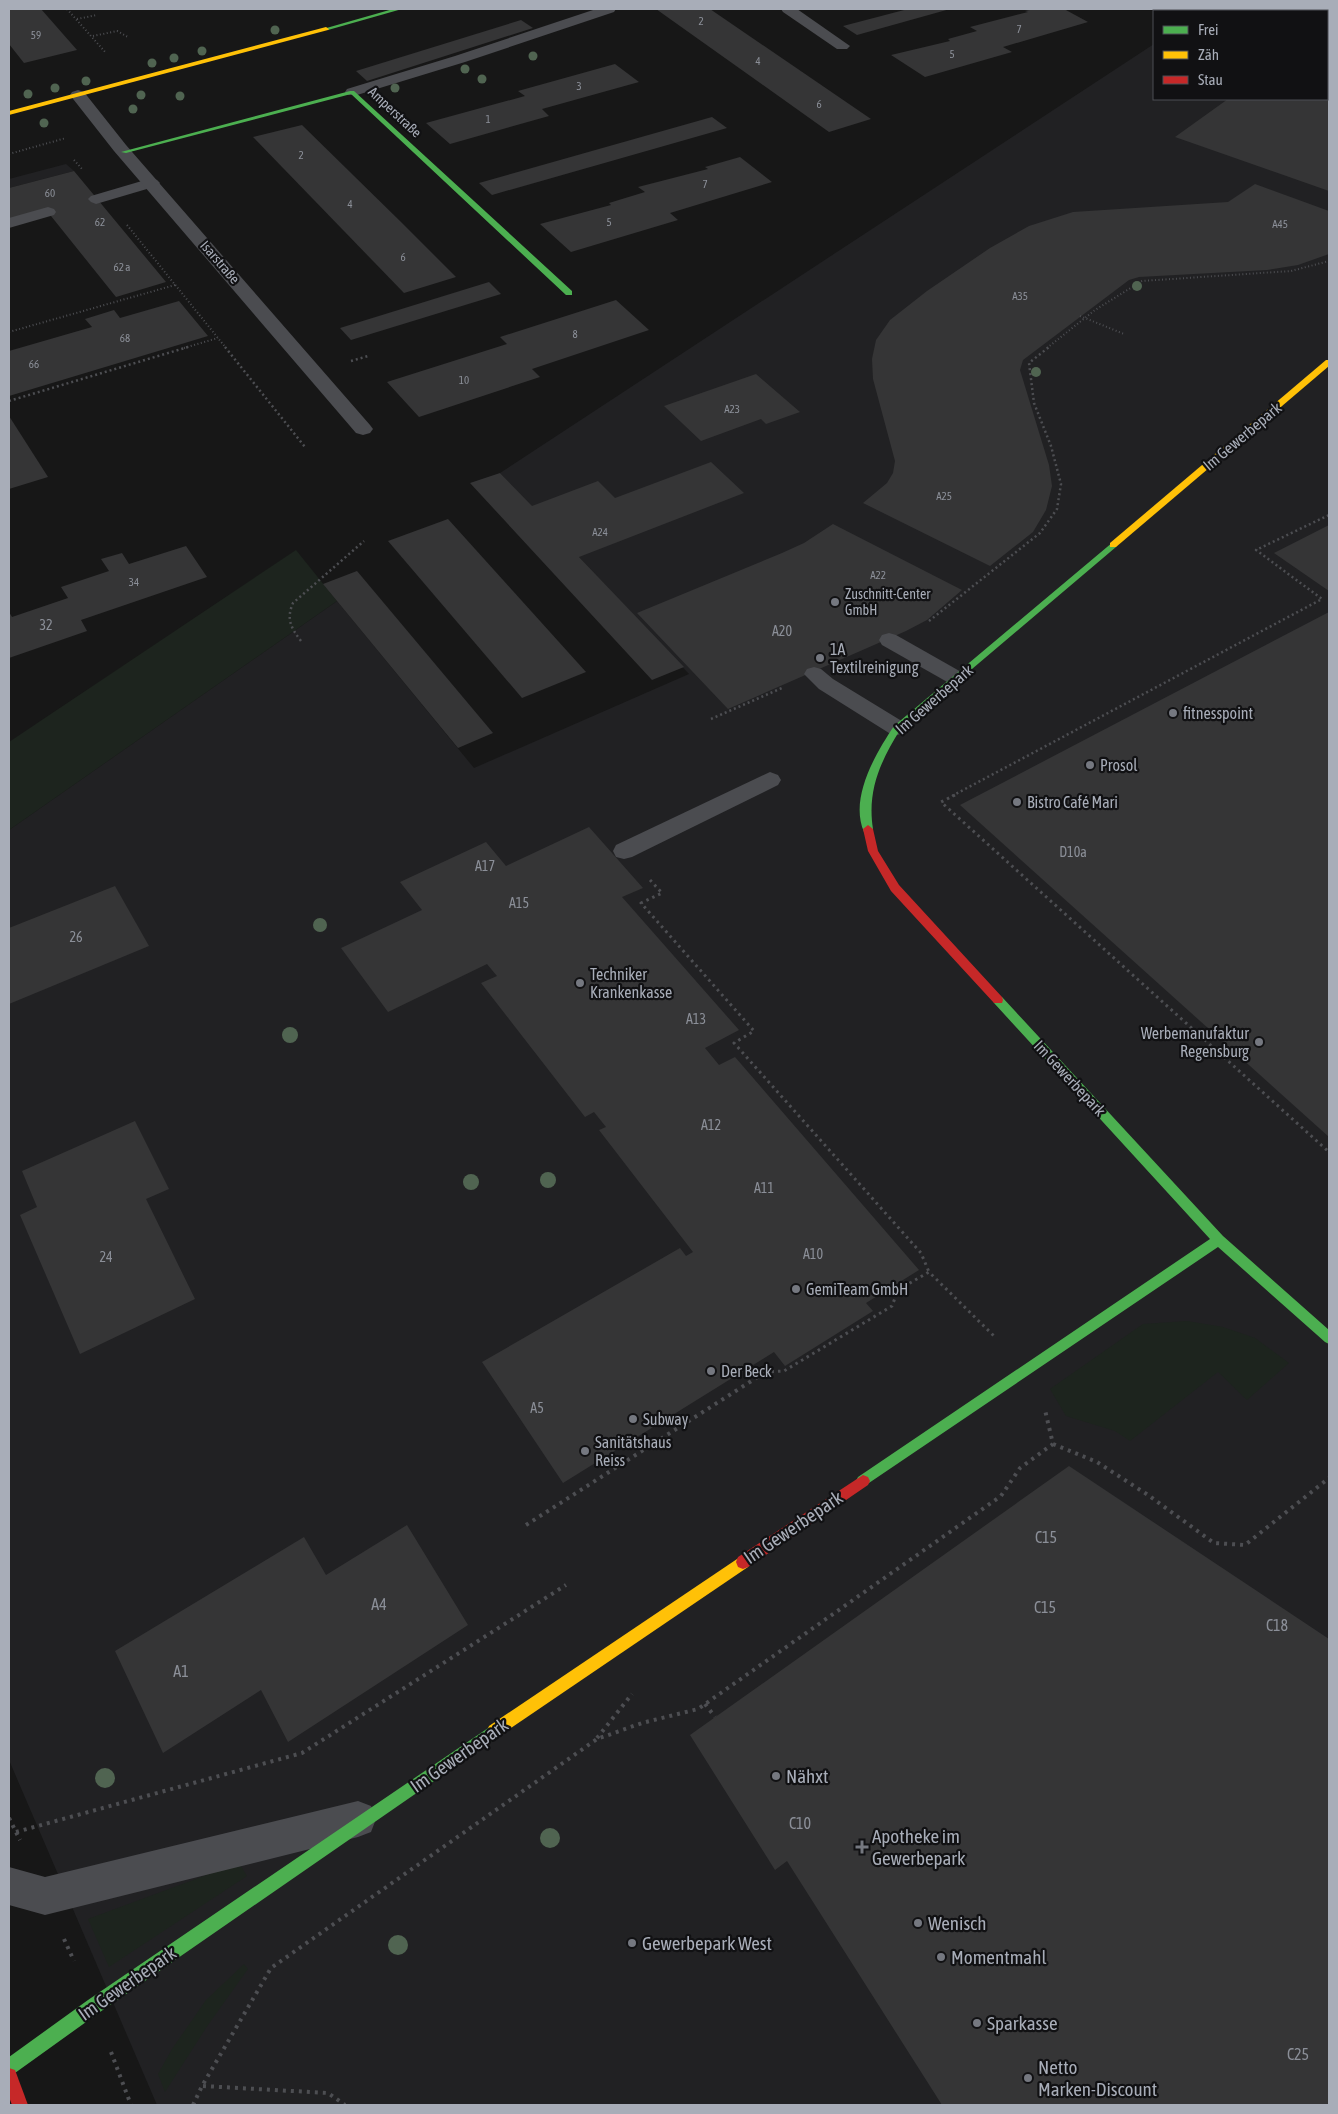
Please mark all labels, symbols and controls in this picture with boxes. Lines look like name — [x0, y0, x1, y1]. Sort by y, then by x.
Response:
legend — [1153, 10, 1328, 100]
house number: 2 — [698, 15, 704, 27]
text: Frei — [1198, 21, 1218, 38]
house number: 7 — [1016, 23, 1022, 35]
house number: 59 — [31, 29, 41, 41]
text: Zäh — [1198, 46, 1219, 63]
house number: 5 — [949, 48, 955, 60]
house number: 4 — [755, 55, 761, 67]
text: Stau — [1198, 71, 1223, 88]
house number: 3 — [576, 80, 582, 92]
street label: Amperstraße — [365, 84, 425, 140]
house number: 6 — [816, 98, 822, 110]
house number: 1 — [485, 113, 491, 125]
house number: 2 — [298, 149, 304, 161]
house number: 7 — [702, 178, 708, 190]
house number: 60 — [45, 187, 55, 199]
house number: 4 — [347, 198, 353, 210]
house number: 62 — [95, 216, 105, 228]
house number: 5 — [606, 216, 612, 228]
house number: A45 — [1272, 218, 1288, 230]
street label: Isarstraße — [197, 237, 243, 287]
house number: 6 — [400, 251, 406, 263]
house number: 62 a — [114, 261, 130, 273]
house number: A35 — [1012, 290, 1028, 302]
house number: 8 — [572, 328, 578, 340]
house number: 68 — [120, 332, 130, 344]
house number: 66 — [29, 358, 39, 370]
house number: 10 — [459, 374, 469, 386]
street label: Im Gewerbepark — [1199, 398, 1285, 475]
house number: A23 — [724, 403, 740, 415]
house number: A25 — [936, 490, 952, 502]
house number: A24 — [592, 526, 608, 538]
house number: A22 — [870, 569, 886, 581]
house number: 34 — [129, 576, 139, 588]
place label: Zuschnitt-Center GmbH — [845, 586, 931, 618]
marker: Zuschnitt-Center GmbH — [829, 596, 841, 608]
house number: 32 — [39, 617, 53, 633]
house number: A20 — [772, 623, 792, 639]
place label: 1A Textilreinigung — [830, 640, 919, 677]
marker: 1A Textilreinigung — [814, 652, 826, 664]
street label: Im Gewerbepark — [892, 661, 977, 738]
place label: fitnesspoint — [1183, 704, 1254, 723]
marker: fitnesspoint — [1167, 707, 1179, 719]
place label: Prosol — [1100, 756, 1138, 774]
marker: Prosol — [1084, 759, 1096, 771]
place label: Bistro Café Mari — [1027, 793, 1118, 811]
marker: Bistro Café Mari — [1011, 796, 1023, 808]
house number: D10a — [1059, 844, 1087, 860]
house number: A17 — [475, 858, 495, 874]
house number: A15 — [509, 895, 529, 911]
house number: 26 — [69, 929, 83, 945]
place label: Techniker Krankenkasse — [590, 965, 672, 1001]
marker: Techniker Krankenkasse — [574, 977, 586, 989]
house number: A13 — [686, 1011, 706, 1027]
place label: Werbemanufaktur Regensburg — [1141, 1024, 1249, 1061]
marker: Werbemanufaktur Regensburg — [1253, 1036, 1265, 1048]
street label: Im Gewerbepark — [1030, 1037, 1109, 1120]
house number: A12 — [701, 1117, 721, 1133]
house number: A11 — [754, 1180, 774, 1196]
house number: A10 — [803, 1246, 823, 1262]
house number: 24 — [99, 1249, 113, 1265]
place label: GemiTeam GmbH — [806, 1280, 908, 1298]
marker: GemiTeam GmbH — [790, 1283, 802, 1295]
place label: Der Beck — [721, 1362, 772, 1380]
marker: Der Beck — [705, 1365, 717, 1377]
house number: A5 — [530, 1400, 544, 1416]
place label: Subway — [643, 1410, 689, 1429]
marker: Subway — [627, 1413, 639, 1425]
place label: Sanitätshaus Reiss — [595, 1433, 672, 1469]
marker: Sanitätshaus Reiss — [579, 1445, 591, 1457]
street label: Im Gewerbepark — [739, 1486, 847, 1568]
house number: C15 — [1035, 1528, 1057, 1546]
house number: A4 — [371, 1595, 387, 1613]
house number: C15 — [1034, 1598, 1056, 1616]
house number: C18 — [1266, 1616, 1288, 1634]
house number: A1 — [173, 1662, 189, 1680]
street label: Im Gewerbepark — [406, 1713, 513, 1797]
place label: Nähxt — [786, 1765, 828, 1787]
marker: Nähxt — [770, 1770, 782, 1782]
house number: C10 — [789, 1814, 811, 1832]
place label: Apotheke im Gewerbepark — [872, 1825, 966, 1869]
marker: Apotheke im Gewerbepark — [856, 1841, 868, 1853]
place label: Wenisch — [928, 1912, 986, 1934]
marker: Wenisch — [912, 1917, 924, 1929]
place label: Gewerbepark West — [642, 1932, 772, 1954]
marker: Gewerbepark West — [626, 1937, 638, 1949]
street label: Im Gewerbepark — [74, 1941, 181, 2025]
place label: Momentmahl — [951, 1946, 1046, 1968]
marker: Momentmahl — [935, 1951, 947, 1963]
place label: Sparkasse — [987, 2012, 1058, 2034]
marker: Sparkasse — [971, 2017, 983, 2029]
house number: C25 — [1287, 2045, 1309, 2063]
place label: Netto Marken-Discount — [1038, 2056, 1157, 2100]
marker: Netto Marken-Discount — [1022, 2072, 1034, 2084]

